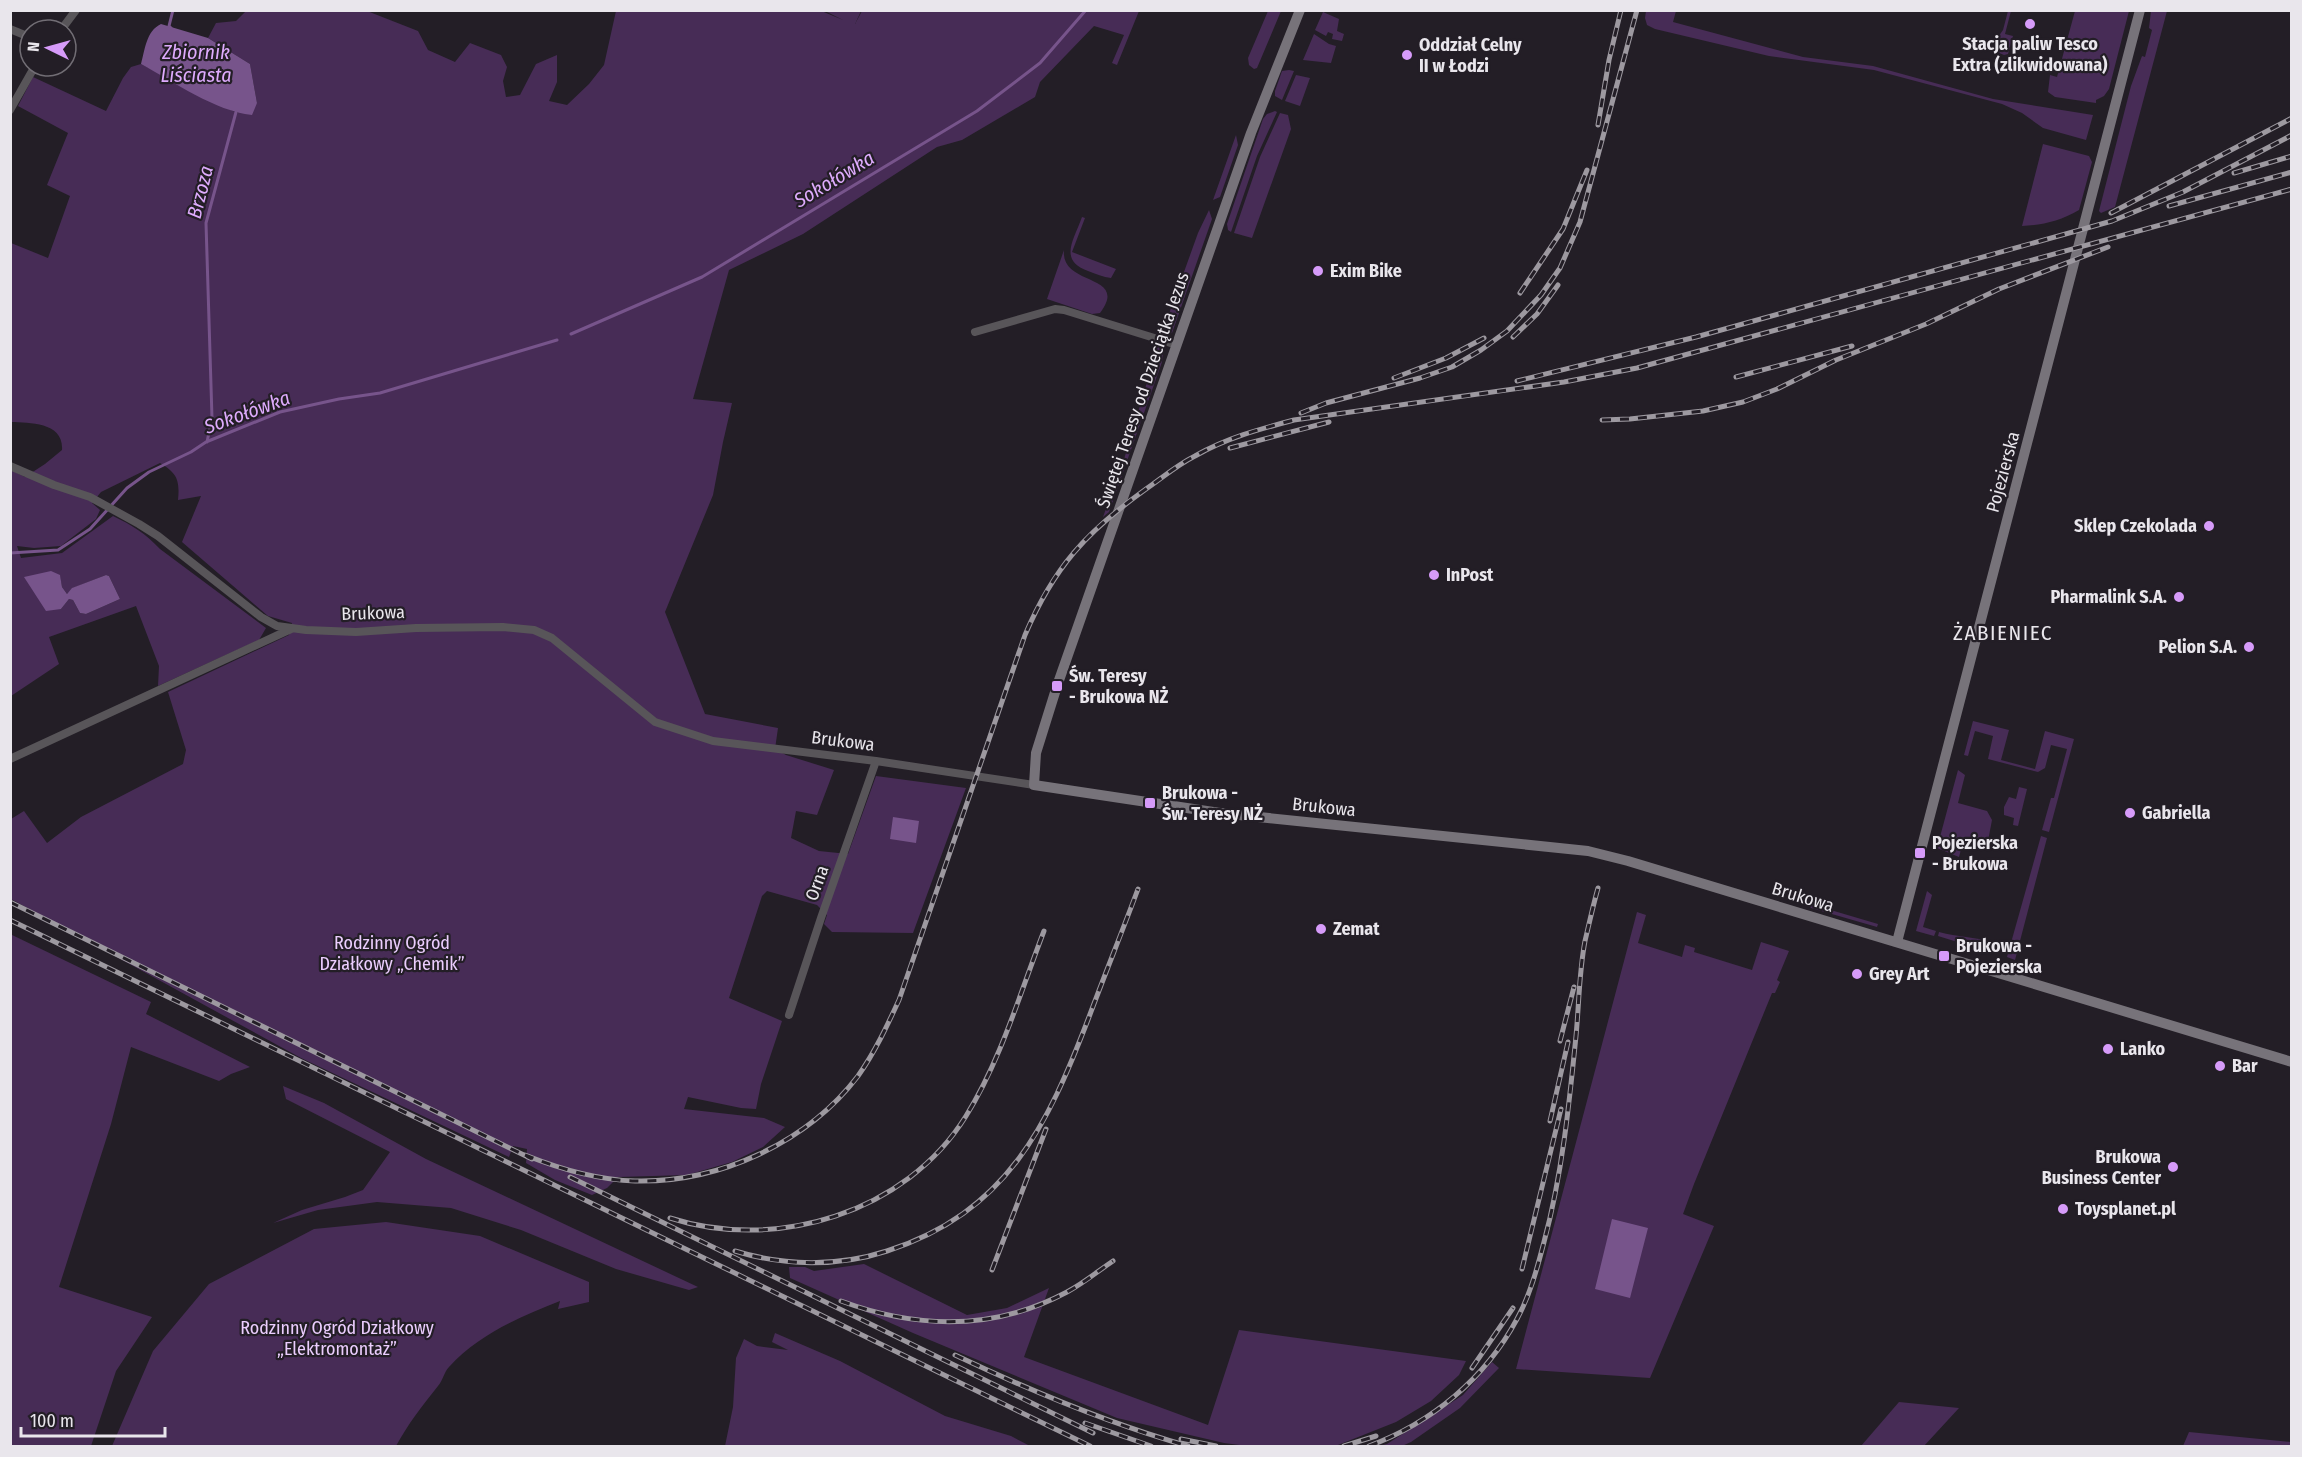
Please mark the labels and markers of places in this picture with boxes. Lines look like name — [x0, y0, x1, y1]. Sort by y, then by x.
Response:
marker: Stacja paliw Tesco Extra (zlikwidowana) — [2023, 17, 2037, 31]
place label: Stacja paliw Tesco Extra (zlikwidowana) — [1953, 33, 2108, 76]
place label: Oddział Celny II w Łodzi — [1419, 34, 1522, 77]
marker: Oddział Celny II w Łodzi — [1400, 48, 1414, 62]
place label: Exim Bike — [1330, 260, 1402, 282]
marker: Exim Bike — [1311, 264, 1325, 278]
place label: Sklep Czekolada — [2074, 515, 2197, 537]
marker: Sklep Czekolada — [2202, 519, 2216, 533]
place label: InPost — [1446, 564, 1494, 586]
marker: InPost — [1427, 568, 1441, 582]
place label: Pharmalink S.A. — [2051, 586, 2167, 608]
marker: Pharmalink S.A. — [2172, 590, 2186, 604]
place label: Pelion S.A. — [2159, 636, 2237, 658]
marker: Pelion S.A. — [2242, 640, 2256, 654]
place label: Św. Teresy - Brukowa NŻ — [1069, 664, 1169, 708]
marker: Św. Teresy - Brukowa NŻ — [1050, 679, 1064, 693]
place label: Brukowa - Św. Teresy NŻ — [1162, 782, 1263, 825]
marker: Brukowa - Św. Teresy NŻ — [1143, 796, 1157, 810]
place label: Gabriella — [2142, 802, 2210, 824]
marker: Gabriella — [2123, 806, 2137, 820]
place label: Pojezierska - Brukowa — [1932, 832, 2018, 875]
marker: Pojezierska - Brukowa — [1913, 846, 1927, 860]
place label: Zemat — [1333, 918, 1380, 940]
marker: Zemat — [1314, 922, 1328, 936]
place label: Brukowa - Pojezierska — [1956, 935, 2042, 978]
marker: Brukowa - Pojezierska — [1937, 949, 1951, 963]
place label: Grey Art — [1869, 963, 1930, 985]
marker: Grey Art — [1850, 967, 1864, 981]
place label: Lanko — [2120, 1038, 2166, 1060]
marker: Lanko — [2101, 1042, 2115, 1056]
place label: Bar — [2232, 1055, 2258, 1077]
marker: Bar — [2213, 1059, 2227, 1073]
place label: Brukowa Business Center — [2042, 1146, 2161, 1189]
marker: Brukowa Business Center — [2166, 1160, 2180, 1174]
place label: Toysplanet.pl — [2075, 1198, 2176, 1220]
marker: Toysplanet.pl — [2056, 1202, 2070, 1216]

